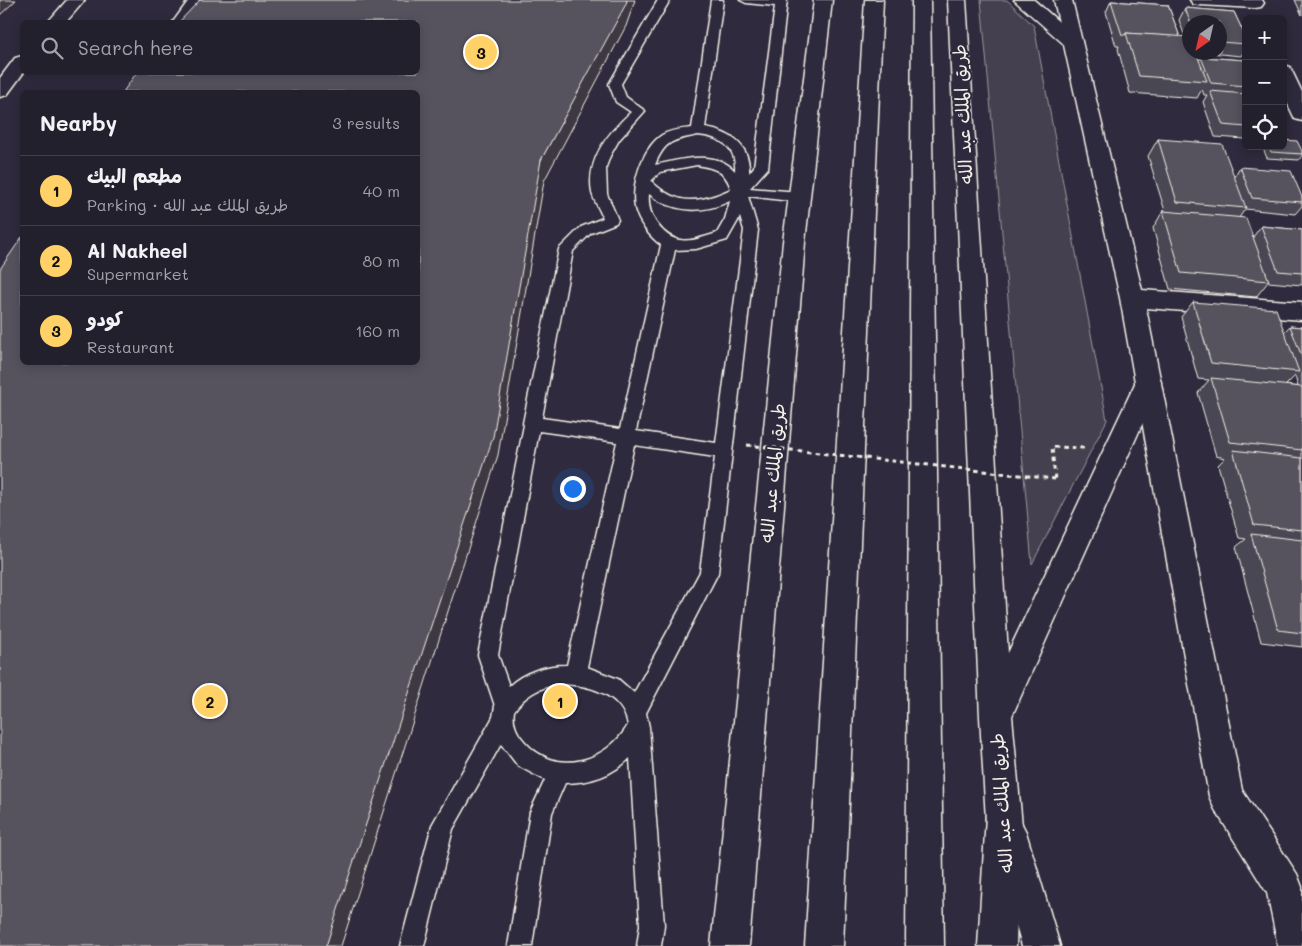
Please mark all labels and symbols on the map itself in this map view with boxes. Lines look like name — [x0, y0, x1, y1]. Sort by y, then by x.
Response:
north arrow — [1182, 15, 1227, 60]
pin: 3 — [465, 33, 497, 71]
street label: طريق الملك عبد الله — [946, 43, 978, 185]
street label: طريق الملك عبد الله — [754, 402, 790, 544]
your location — [560, 476, 586, 502]
pin: 2 — [194, 682, 226, 720]
pin: 1 — [544, 682, 576, 720]
street label: طريق الملك عبد الله — [984, 732, 1018, 874]

